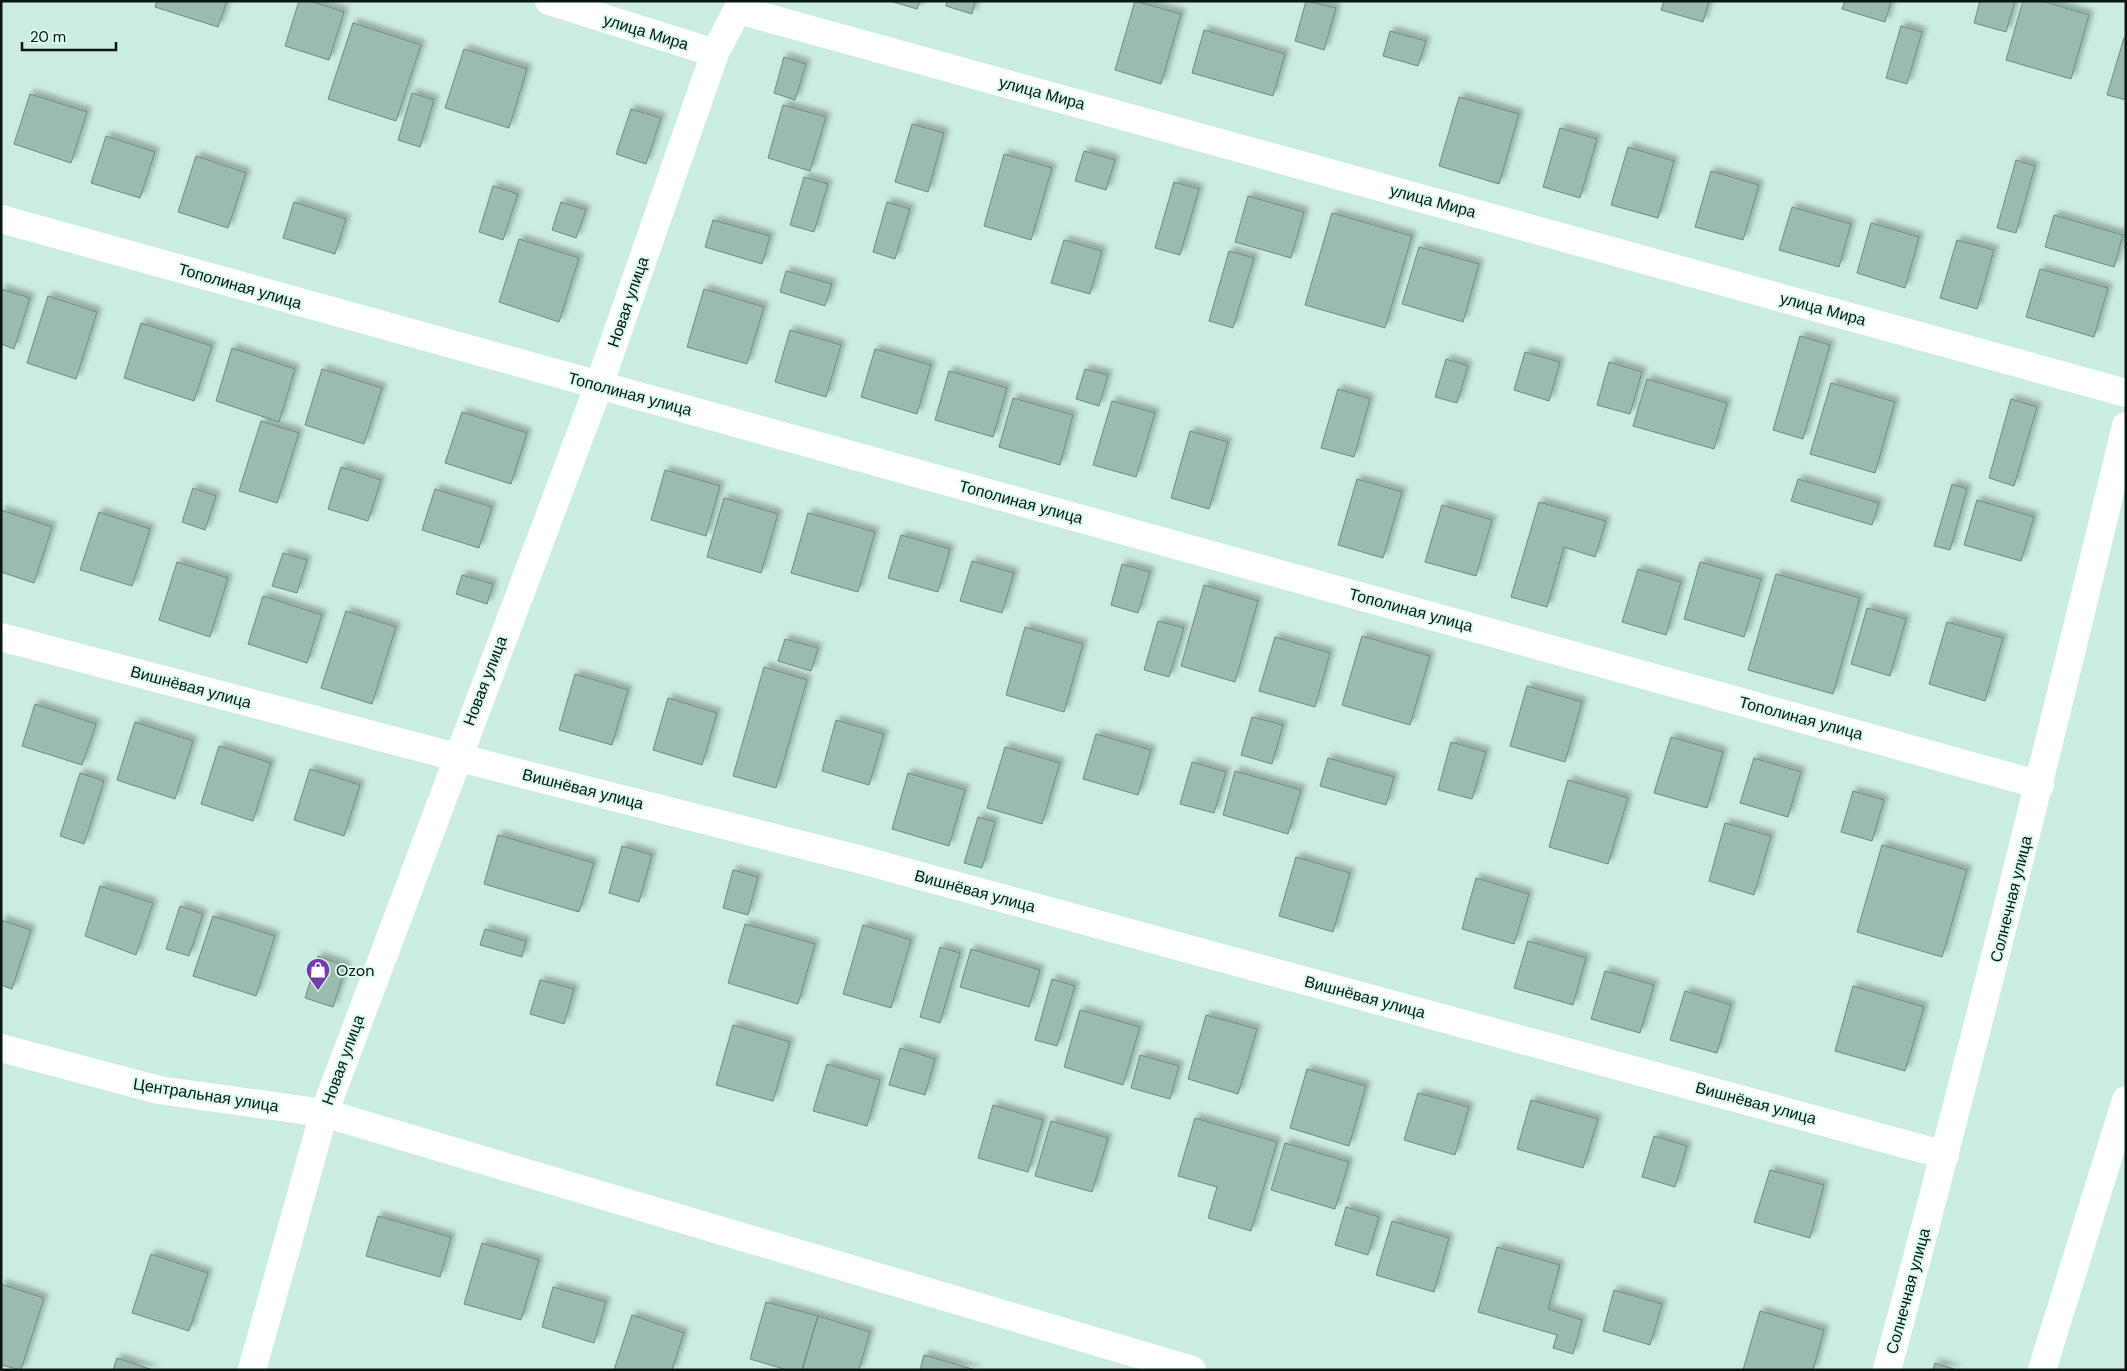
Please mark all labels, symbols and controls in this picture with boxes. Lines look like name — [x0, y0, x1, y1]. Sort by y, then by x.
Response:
street label: улица Мира — [601, 9, 691, 55]
scale bar — [22, 20, 116, 52]
text: 20 m — [30, 27, 66, 47]
street label: улица Мира — [997, 71, 1087, 115]
street label: улица Мира — [1388, 179, 1478, 223]
street label: Новая улица — [603, 254, 653, 350]
street label: Тополиная улица — [176, 258, 304, 314]
street label: улица Мира — [1778, 287, 1868, 331]
street label: Тополиная улица — [566, 367, 694, 421]
street label: Тополиная улица — [957, 475, 1085, 529]
street label: Тополиная улица — [1347, 583, 1475, 637]
street label: Новая улица — [458, 633, 512, 729]
street label: Вишнёвая улица — [128, 661, 254, 713]
street label: Тополиная улица — [1737, 691, 1865, 745]
street label: Вишнёвая улица — [520, 764, 646, 814]
street label: Солнечная улица — [1985, 833, 2037, 964]
street label: Вишнёвая улица — [912, 865, 1038, 917]
shop icon: Ozon — [305, 957, 331, 991]
place label: Ozon — [336, 960, 374, 981]
street label: Вишнёвая улица — [1302, 971, 1428, 1023]
street label: Новая улица — [317, 1012, 369, 1108]
street label: Центральная улица — [132, 1073, 280, 1117]
street label: Вишнёвая улица — [1693, 1077, 1819, 1129]
street label: Солнечная улица — [1881, 1226, 1935, 1356]

